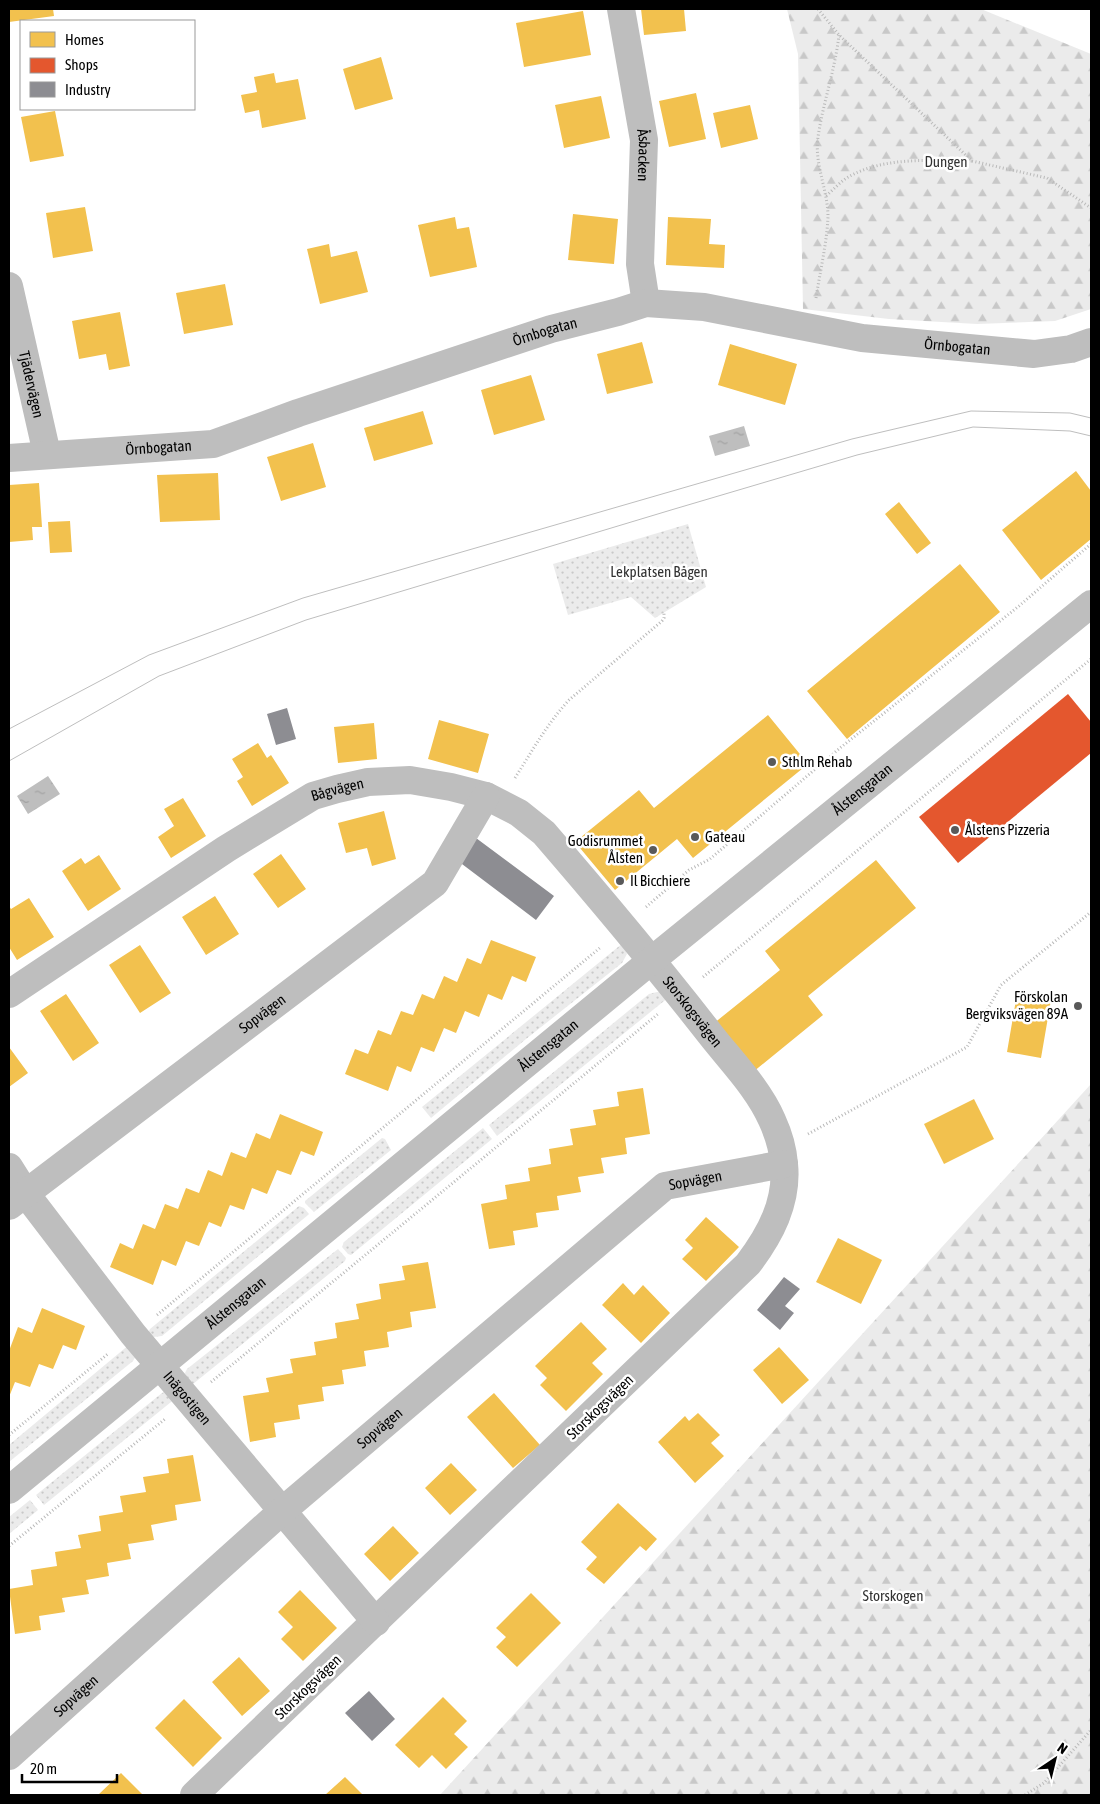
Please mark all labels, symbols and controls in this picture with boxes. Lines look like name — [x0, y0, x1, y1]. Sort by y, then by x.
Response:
legend — [20, 20, 195, 110]
text: Homes — [65, 31, 104, 48]
text: Shops — [65, 56, 98, 73]
text: Industry — [65, 81, 111, 98]
street label: Åsbacken — [634, 127, 653, 182]
park label: Dungen — [924, 153, 968, 170]
street label: Örnbogatan — [510, 314, 579, 349]
street label: Örnbogatan — [924, 335, 991, 358]
street label: Tjädervägen — [16, 349, 48, 420]
street label: Örnbogatan — [125, 436, 192, 458]
park label: Lekplatsen Bågen — [610, 563, 708, 580]
place label: Sthlm Rehab — [782, 753, 852, 770]
marker: Sthlm Rehab — [766, 756, 778, 768]
street label: Ålstensgatan — [829, 760, 895, 818]
street label: Bågvägen — [309, 774, 365, 804]
place label: Ålstens Pizzeria — [965, 821, 1050, 838]
marker: Ålstens Pizzeria — [949, 824, 961, 836]
place label: Gateau — [705, 828, 745, 845]
marker: Gateau — [689, 831, 701, 843]
place label: Godisrummet Ålsten — [568, 832, 643, 866]
marker: Godisrummet Ålsten — [647, 844, 659, 856]
place label: Il Bicchiere — [630, 872, 690, 889]
marker: Il Bicchiere — [614, 875, 626, 887]
street label: Storskogsvägen — [660, 973, 726, 1050]
place label: Förskolan Bergviksvägen 89A — [965, 988, 1069, 1022]
street label: Sopvägen — [236, 991, 289, 1036]
marker: Förskolan Bergviksvägen 89A — [1072, 1000, 1084, 1012]
street label: Ålstensgatan — [515, 1016, 581, 1074]
street label: Sopvägen — [667, 1167, 723, 1193]
street label: Ålstensgatan — [202, 1273, 269, 1332]
street label: Inägostigen — [160, 1368, 215, 1428]
street label: Storskogsvägen — [563, 1371, 636, 1442]
street label: Sopvägen — [354, 1404, 405, 1452]
park label: Storskogen — [863, 1587, 923, 1604]
street label: Storskogsvägen — [271, 1651, 344, 1722]
street label: Sopvägen — [50, 1671, 101, 1720]
north arrow — [1030, 1734, 1080, 1784]
text: N — [1054, 1739, 1070, 1757]
scale bar — [22, 1752, 118, 1784]
text: 20 m — [30, 1760, 57, 1777]

